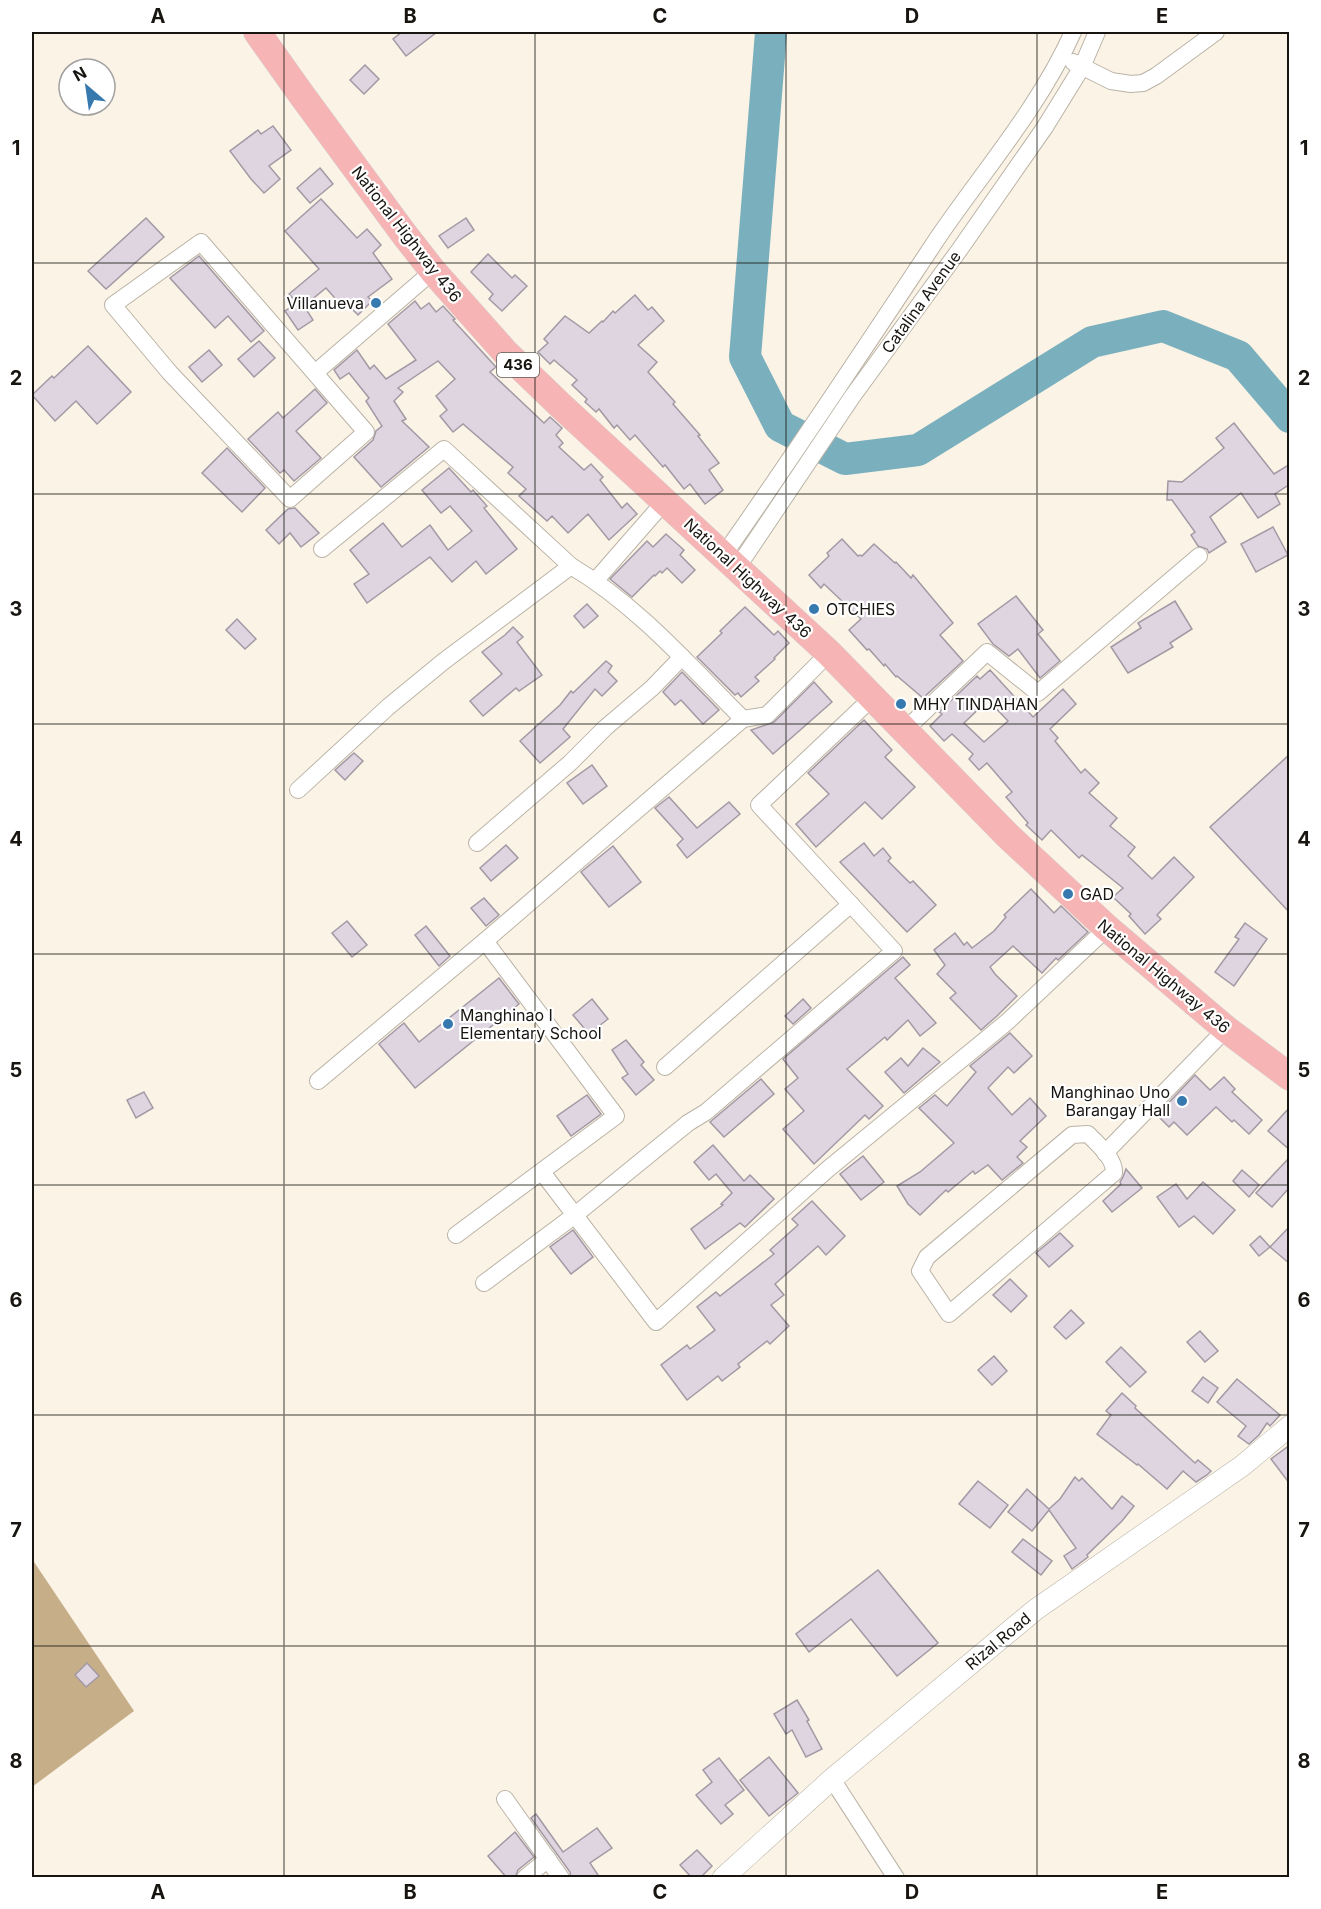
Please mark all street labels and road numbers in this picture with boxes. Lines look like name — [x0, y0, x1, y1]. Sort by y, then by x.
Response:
street label: National Highway 436 — [348, 162, 466, 306]
street label: Catalina Avenue — [877, 247, 965, 357]
road number: 436 — [497, 353, 539, 377]
street label: National Highway 436 — [680, 514, 816, 642]
street label: National Highway 436 — [1094, 915, 1234, 1037]
street label: Rizal Road — [961, 1608, 1035, 1674]

